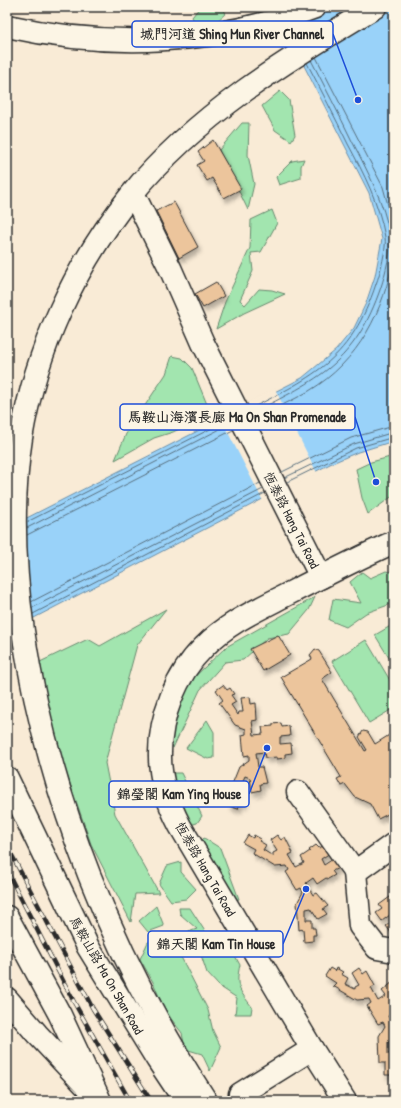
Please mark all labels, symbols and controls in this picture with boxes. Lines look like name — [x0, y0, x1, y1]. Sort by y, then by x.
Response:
callout: 城門河道 Shing Mun River Channel — [132, 21, 333, 47]
text: 城門河道 Shing Mun River Channel — [140, 24, 324, 45]
callout: 馬鞍山海濱長廊 Ma On Shan Promenade — [120, 404, 355, 430]
text: 馬鞍山海濱長廊 Ma On Shan Promenade — [128, 407, 347, 426]
street label: 恆泰路 Hang Tai Road — [260, 469, 324, 571]
callout: 錦瑩閣 Kam Ying House — [109, 781, 249, 807]
text: 錦瑩閣 Kam Ying House — [117, 784, 242, 805]
street label: 恆泰路 Hang Tai Road — [172, 819, 240, 919]
street label: 馬鞍山路 Ma On Shan Road — [66, 913, 148, 1037]
callout: 錦天閣 Kam Tin House — [148, 931, 283, 957]
text: 錦天閣 Kam Tin House — [157, 934, 276, 953]

